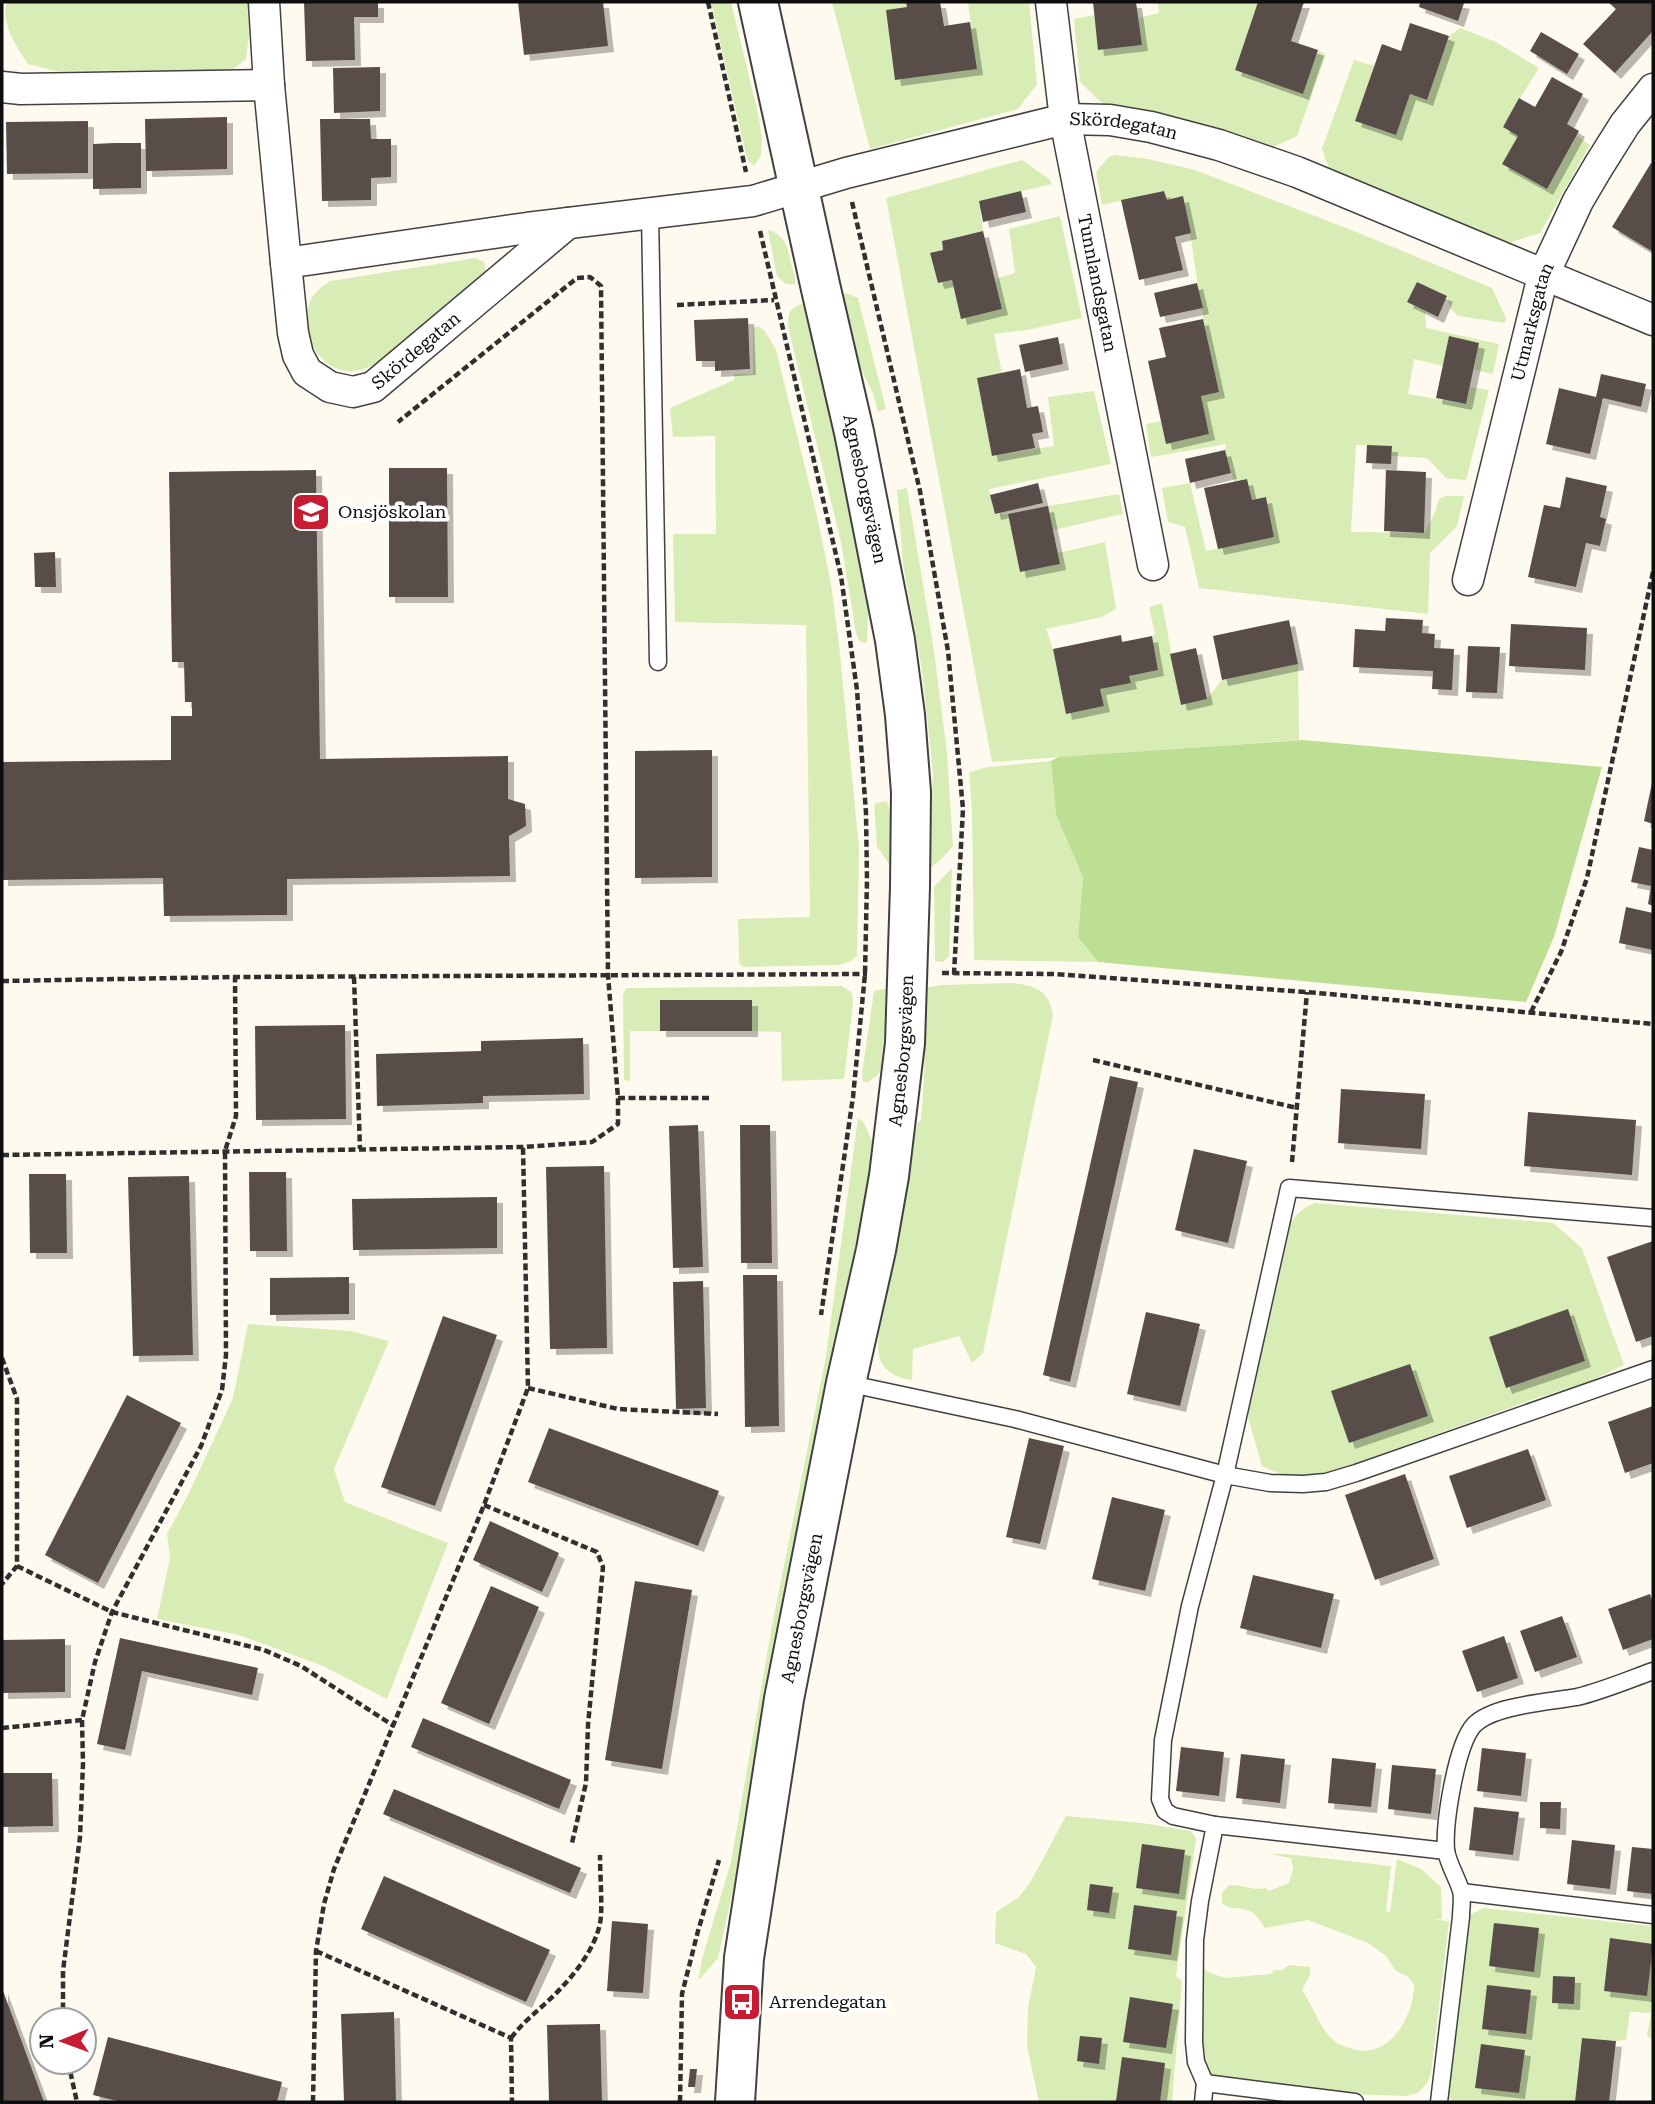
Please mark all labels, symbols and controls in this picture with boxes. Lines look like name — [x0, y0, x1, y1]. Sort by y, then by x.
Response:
street label: Skördegatan — [1069, 108, 1181, 144]
street label: Tunnlandsgatan — [1074, 212, 1122, 354]
street label: Utmarksgatan — [1506, 258, 1558, 383]
street label: Skördegatan — [367, 307, 465, 394]
street label: Agnesborgsvägen — [839, 412, 892, 566]
school or university icon: Onsjöskolan — [290, 491, 332, 533]
place label: Onsjöskolan — [338, 501, 447, 522]
street label: Agnesborgsvägen — [884, 974, 917, 1128]
street label: Agnesborgsvägen — [776, 1531, 826, 1685]
bus stop icon: Arrendegatan — [721, 1981, 763, 2023]
place label: Arrendegatan — [769, 1991, 887, 2012]
north arrow — [28, 2006, 98, 2076]
text: N — [35, 2033, 58, 2049]

